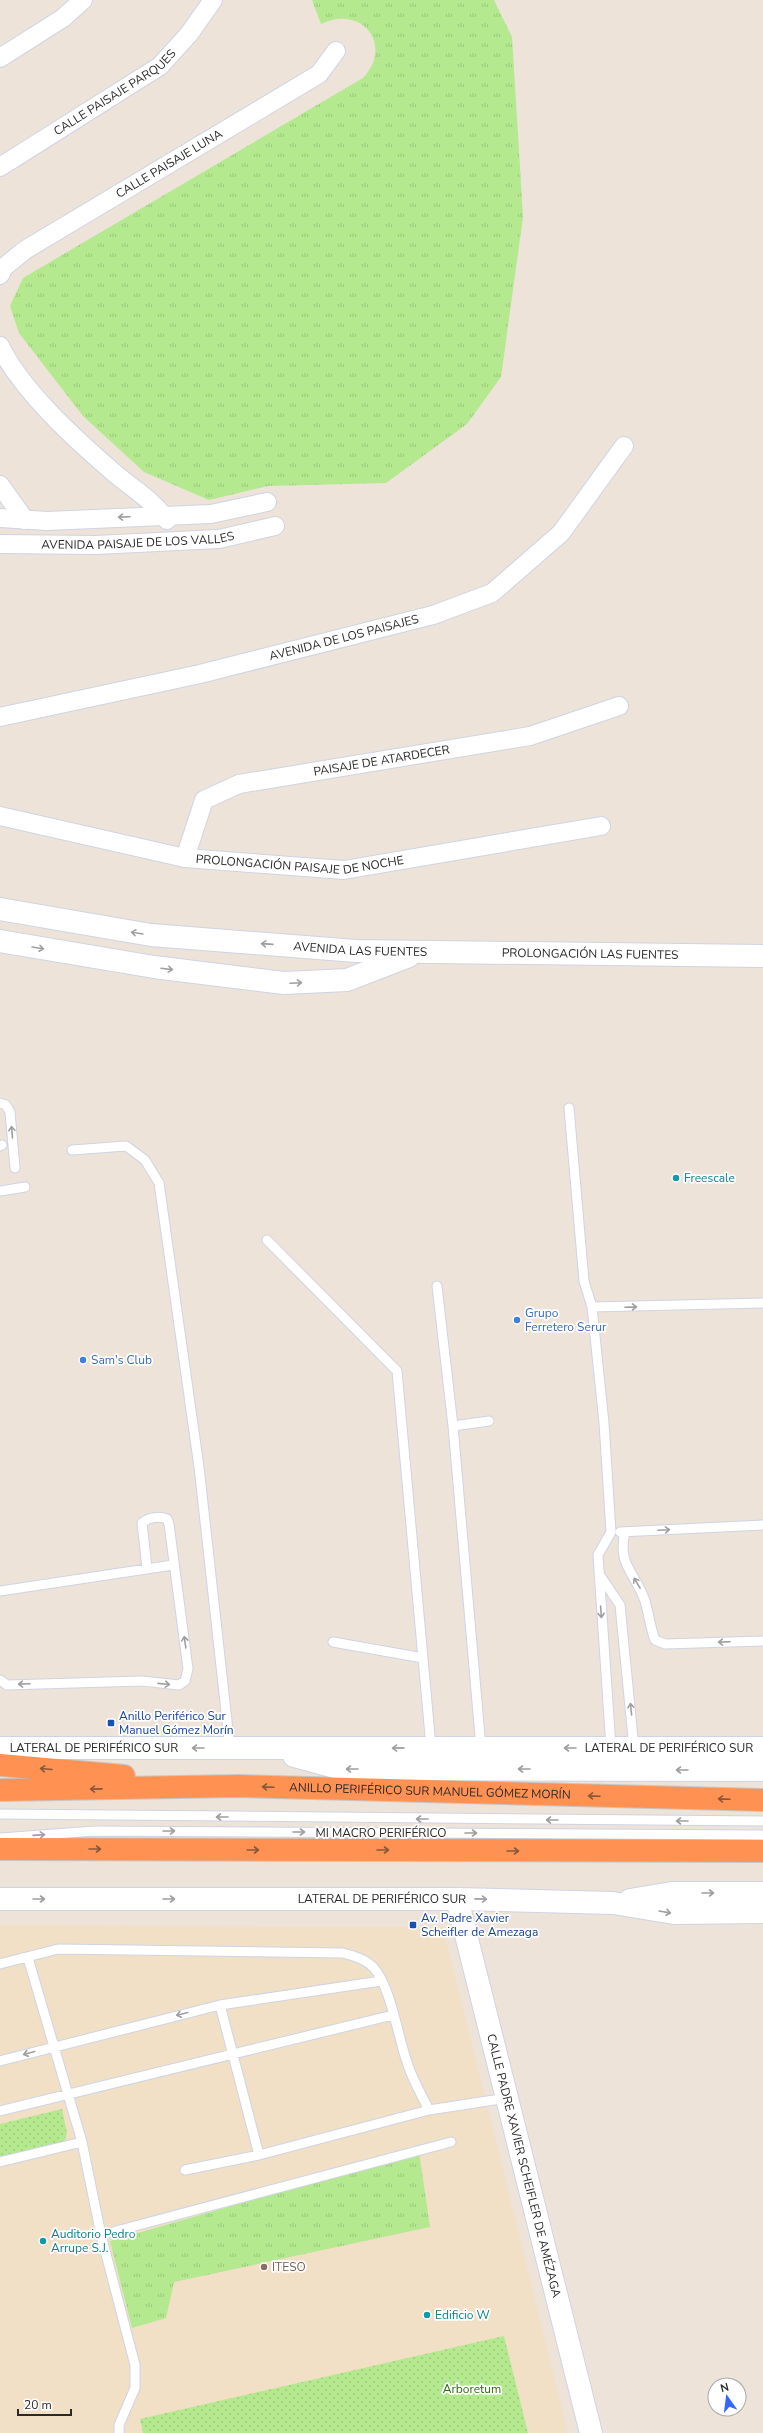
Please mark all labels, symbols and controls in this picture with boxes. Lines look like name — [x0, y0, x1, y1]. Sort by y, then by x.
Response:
street label: CALLE PAISAJE PARQUES — [51, 46, 179, 139]
street label: CALLE PAISAJE LUNA — [113, 126, 225, 202]
one-way arrow — [118, 513, 131, 521]
street label: AVENIDA PAISAJE DE LOS VALLES — [41, 528, 236, 553]
street label: AVENIDA DE LOS PAISAJES — [267, 611, 420, 664]
street label: PAISAJE DE ATARDECER — [312, 741, 451, 780]
street label: PROLONGACIÓN PAISAJE DE NOCHE — [195, 851, 405, 878]
one-way arrow — [131, 929, 144, 937]
street label: AVENIDA LAS FUENTES — [293, 938, 427, 960]
one-way arrow — [261, 940, 274, 948]
one-way arrow — [31, 944, 44, 952]
street label: PROLONGACIÓN LAS FUENTES — [502, 945, 679, 963]
one-way arrow — [160, 965, 173, 973]
one-way arrow — [289, 979, 302, 986]
one-way arrow — [8, 1126, 16, 1139]
place label: Freescale — [684, 1170, 735, 1186]
marker: Freescale — [671, 1173, 681, 1183]
one-way arrow — [624, 1303, 637, 1310]
place label: Grupo Ferretero Serur — [525, 1305, 607, 1335]
marker: Grupo Ferretero Serur — [512, 1315, 522, 1325]
place label: Sam's Club — [91, 1352, 152, 1368]
marker: Sam's Club — [78, 1355, 88, 1365]
one-way arrow — [657, 1526, 670, 1533]
one-way arrow — [632, 1577, 640, 1589]
one-way arrow — [598, 1605, 605, 1618]
one-way arrow — [181, 1636, 189, 1649]
one-way arrow — [718, 1638, 731, 1646]
one-way arrow — [18, 1680, 31, 1688]
one-way arrow — [157, 1680, 170, 1687]
one-way arrow — [627, 1703, 634, 1716]
place label: Anillo Periférico Sur Manuel Gómez Morín — [119, 1708, 234, 1738]
marker: Anillo Periférico Sur Manuel Gómez Morín — [106, 1718, 116, 1728]
street label: LATERAL DE PERIFÉRICO SUR — [10, 1740, 178, 1756]
street label: LATERAL DE PERIFÉRICO SUR — [585, 1740, 753, 1756]
one-way arrow — [192, 1744, 205, 1752]
one-way arrow — [392, 1744, 405, 1752]
one-way arrow — [564, 1744, 577, 1752]
one-way arrow — [40, 1765, 53, 1773]
one-way arrow — [346, 1765, 359, 1773]
one-way arrow — [518, 1765, 531, 1773]
one-way arrow — [676, 1766, 689, 1774]
street label: ANILLO PERIFÉRICO SUR MANUEL GÓMEZ MORÍN — [289, 1779, 571, 1803]
one-way arrow — [262, 1783, 275, 1791]
one-way arrow — [90, 1785, 103, 1793]
one-way arrow — [588, 1792, 601, 1799]
one-way arrow — [718, 1795, 731, 1803]
one-way arrow — [216, 1813, 229, 1821]
one-way arrow — [416, 1815, 429, 1823]
one-way arrow — [546, 1816, 559, 1824]
one-way arrow — [676, 1817, 689, 1825]
street label: MI MACRO PERIFÉRICO — [316, 1825, 447, 1841]
one-way arrow — [162, 1827, 175, 1835]
one-way arrow — [292, 1828, 305, 1836]
one-way arrow — [464, 1829, 477, 1837]
one-way arrow — [32, 1831, 45, 1838]
one-way arrow — [88, 1845, 101, 1853]
one-way arrow — [246, 1846, 259, 1854]
one-way arrow — [376, 1846, 389, 1854]
one-way arrow — [506, 1847, 519, 1855]
one-way arrow — [701, 1889, 714, 1897]
street label: LATERAL DE PERIFÉRICO SUR — [298, 1891, 466, 1907]
one-way arrow — [32, 1895, 45, 1903]
one-way arrow — [162, 1895, 175, 1903]
one-way arrow — [474, 1895, 487, 1903]
one-way arrow — [659, 1908, 672, 1916]
place label: Av. Padre Xavier Scheifler de Amezaga — [421, 1910, 538, 1940]
marker: Av. Padre Xavier Scheifler de Amezaga — [408, 1920, 418, 1930]
one-way arrow — [176, 2011, 189, 2019]
street label: CALLE PADRE XAVIER SCHEIFLER DE AMÉZAGA — [483, 2032, 565, 2300]
one-way arrow — [23, 2050, 36, 2058]
place label: Auditorio Pedro Arrupe S.J. — [51, 2226, 136, 2256]
marker: Auditorio Pedro Arrupe S.J. — [38, 2236, 48, 2246]
place label: ITESO — [272, 2259, 306, 2275]
marker: ITESO — [259, 2262, 269, 2272]
place label: Edificio W — [435, 2307, 490, 2323]
marker: Edificio W — [422, 2310, 432, 2320]
north arrow — [707, 2377, 747, 2417]
text: N — [719, 2380, 731, 2396]
park label: Arboretum — [443, 2381, 501, 2397]
scale bar — [18, 2391, 71, 2417]
text: 20 m — [24, 2397, 52, 2413]

